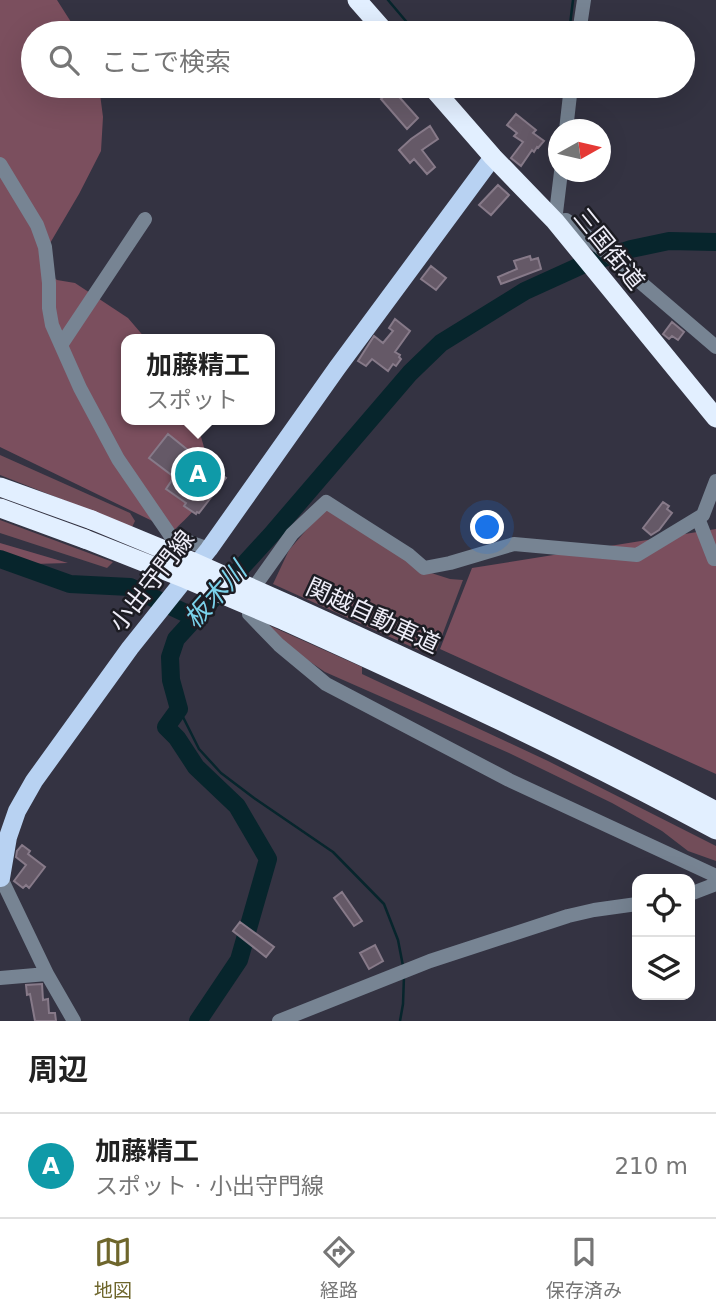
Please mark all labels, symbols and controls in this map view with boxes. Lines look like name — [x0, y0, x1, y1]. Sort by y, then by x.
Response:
search box — [21, 21, 695, 98]
icon: search — [45, 41, 83, 79]
text: ここで検索 — [101, 47, 231, 77]
north arrow — [548, 119, 611, 182]
street label: 三国街道 — [568, 203, 650, 295]
popup — [121, 334, 275, 425]
text: 加藤精工 — [146, 350, 250, 380]
text: スポット — [146, 387, 238, 413]
pin: A — [175, 448, 221, 500]
your location — [470, 510, 504, 544]
street label: 小出守門線 — [104, 525, 200, 637]
water label: 板木川 — [178, 554, 254, 634]
street label: 関越自動車道 — [302, 573, 444, 659]
map controls — [632, 874, 695, 1000]
button: locate — [632, 874, 695, 937]
button: layers — [632, 937, 695, 1000]
text: 周辺 — [28, 1052, 88, 1087]
text: 加藤精工 — [95, 1136, 199, 1166]
text: A — [42, 1153, 60, 1179]
text: 210 m — [614, 1153, 688, 1179]
text: スポット · 小出守門線 — [95, 1173, 324, 1199]
tab: 地図 — [94, 1233, 132, 1302]
tab: 経路 — [320, 1233, 358, 1302]
tab: 保存済み — [546, 1233, 622, 1302]

